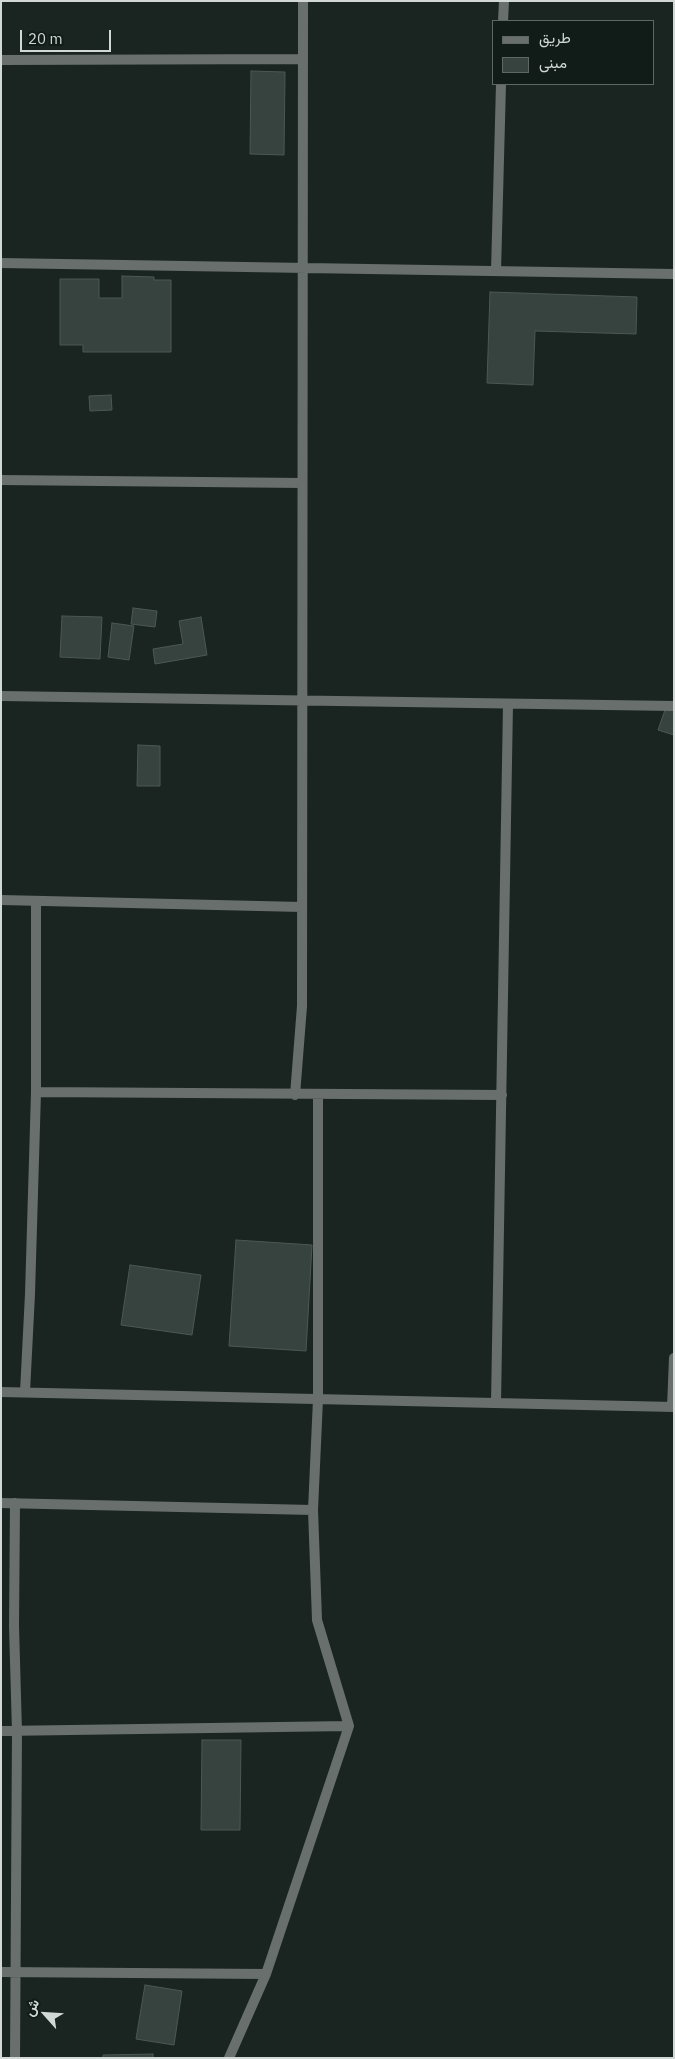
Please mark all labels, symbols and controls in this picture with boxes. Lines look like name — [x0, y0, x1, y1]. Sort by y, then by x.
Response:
scale bar — [22, 20, 114, 52]
legend — [492, 20, 655, 85]
text: طريق — [539, 28, 571, 47]
text: 20 m — [28, 29, 63, 48]
text: مبنى — [539, 53, 567, 72]
north arrow — [20, 1989, 70, 2039]
text: ش — [20, 1996, 43, 2019]

